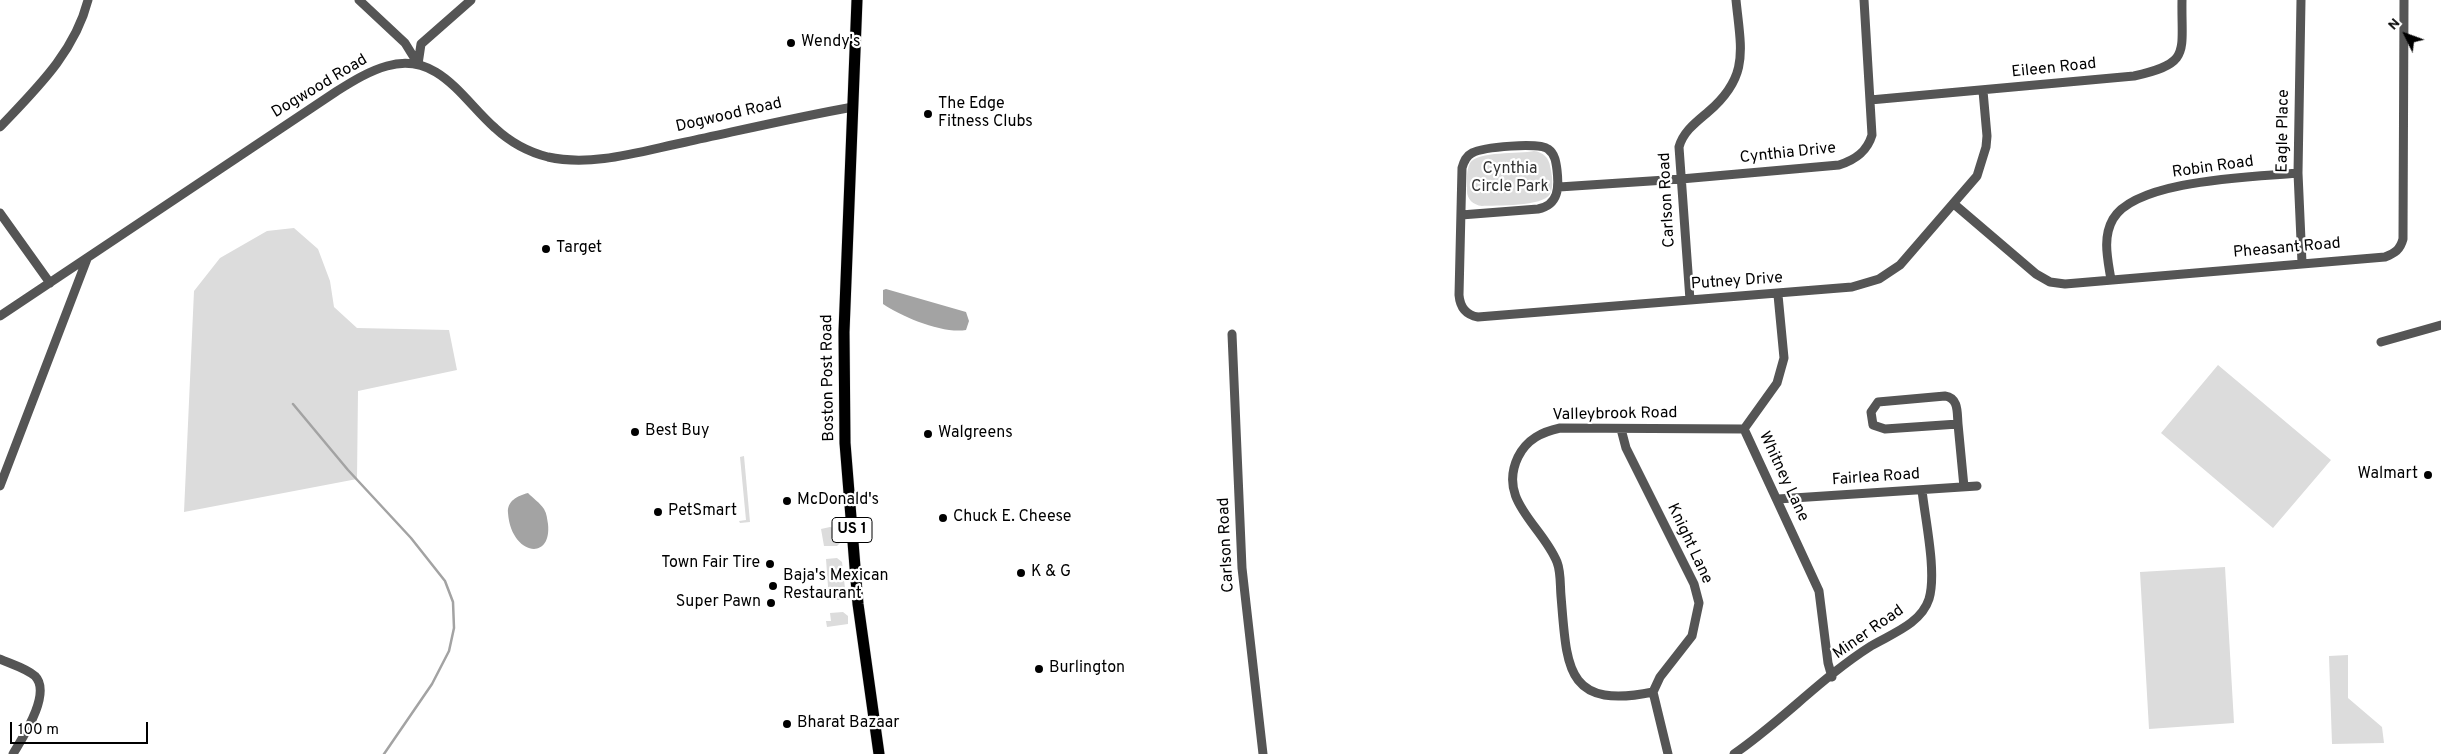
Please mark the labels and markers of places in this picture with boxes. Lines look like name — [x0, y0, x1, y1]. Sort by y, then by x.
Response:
place label: Wendy's — [801, 33, 861, 53]
marker: Wendy's — [785, 37, 797, 49]
place label: The Edge Fitness Clubs — [938, 95, 1033, 133]
marker: The Edge Fitness Clubs — [922, 108, 934, 120]
place label: Target — [556, 239, 602, 259]
marker: Target — [540, 243, 552, 255]
place label: Best Buy — [645, 422, 709, 442]
place label: Walgreens — [938, 424, 1013, 444]
marker: Best Buy — [629, 426, 641, 438]
marker: Walgreens — [922, 428, 934, 440]
place label: Walmart — [2358, 465, 2418, 485]
marker: Walmart — [2422, 469, 2434, 481]
place label: McDonald's — [797, 491, 879, 511]
marker: McDonald's — [781, 495, 793, 507]
place label: PetSmart — [668, 502, 737, 522]
marker: PetSmart — [652, 506, 664, 518]
place label: Chuck E. Cheese — [953, 508, 1071, 528]
marker: Chuck E. Cheese — [937, 512, 949, 524]
place label: Town Fair Tire — [661, 554, 760, 574]
marker: Town Fair Tire — [764, 558, 776, 570]
place label: K & G — [1031, 563, 1071, 583]
place label: Baja's Mexican Restaurant — [783, 567, 889, 605]
marker: K & G — [1015, 567, 1027, 579]
marker: Baja's Mexican Restaurant — [767, 580, 779, 592]
place label: Super Pawn — [676, 593, 761, 613]
marker: Super Pawn — [765, 597, 777, 609]
place label: Burlington — [1049, 659, 1125, 679]
marker: Burlington — [1033, 663, 1045, 675]
place label: Bharat Bazaar — [797, 714, 900, 734]
marker: Bharat Bazaar — [781, 718, 793, 730]

